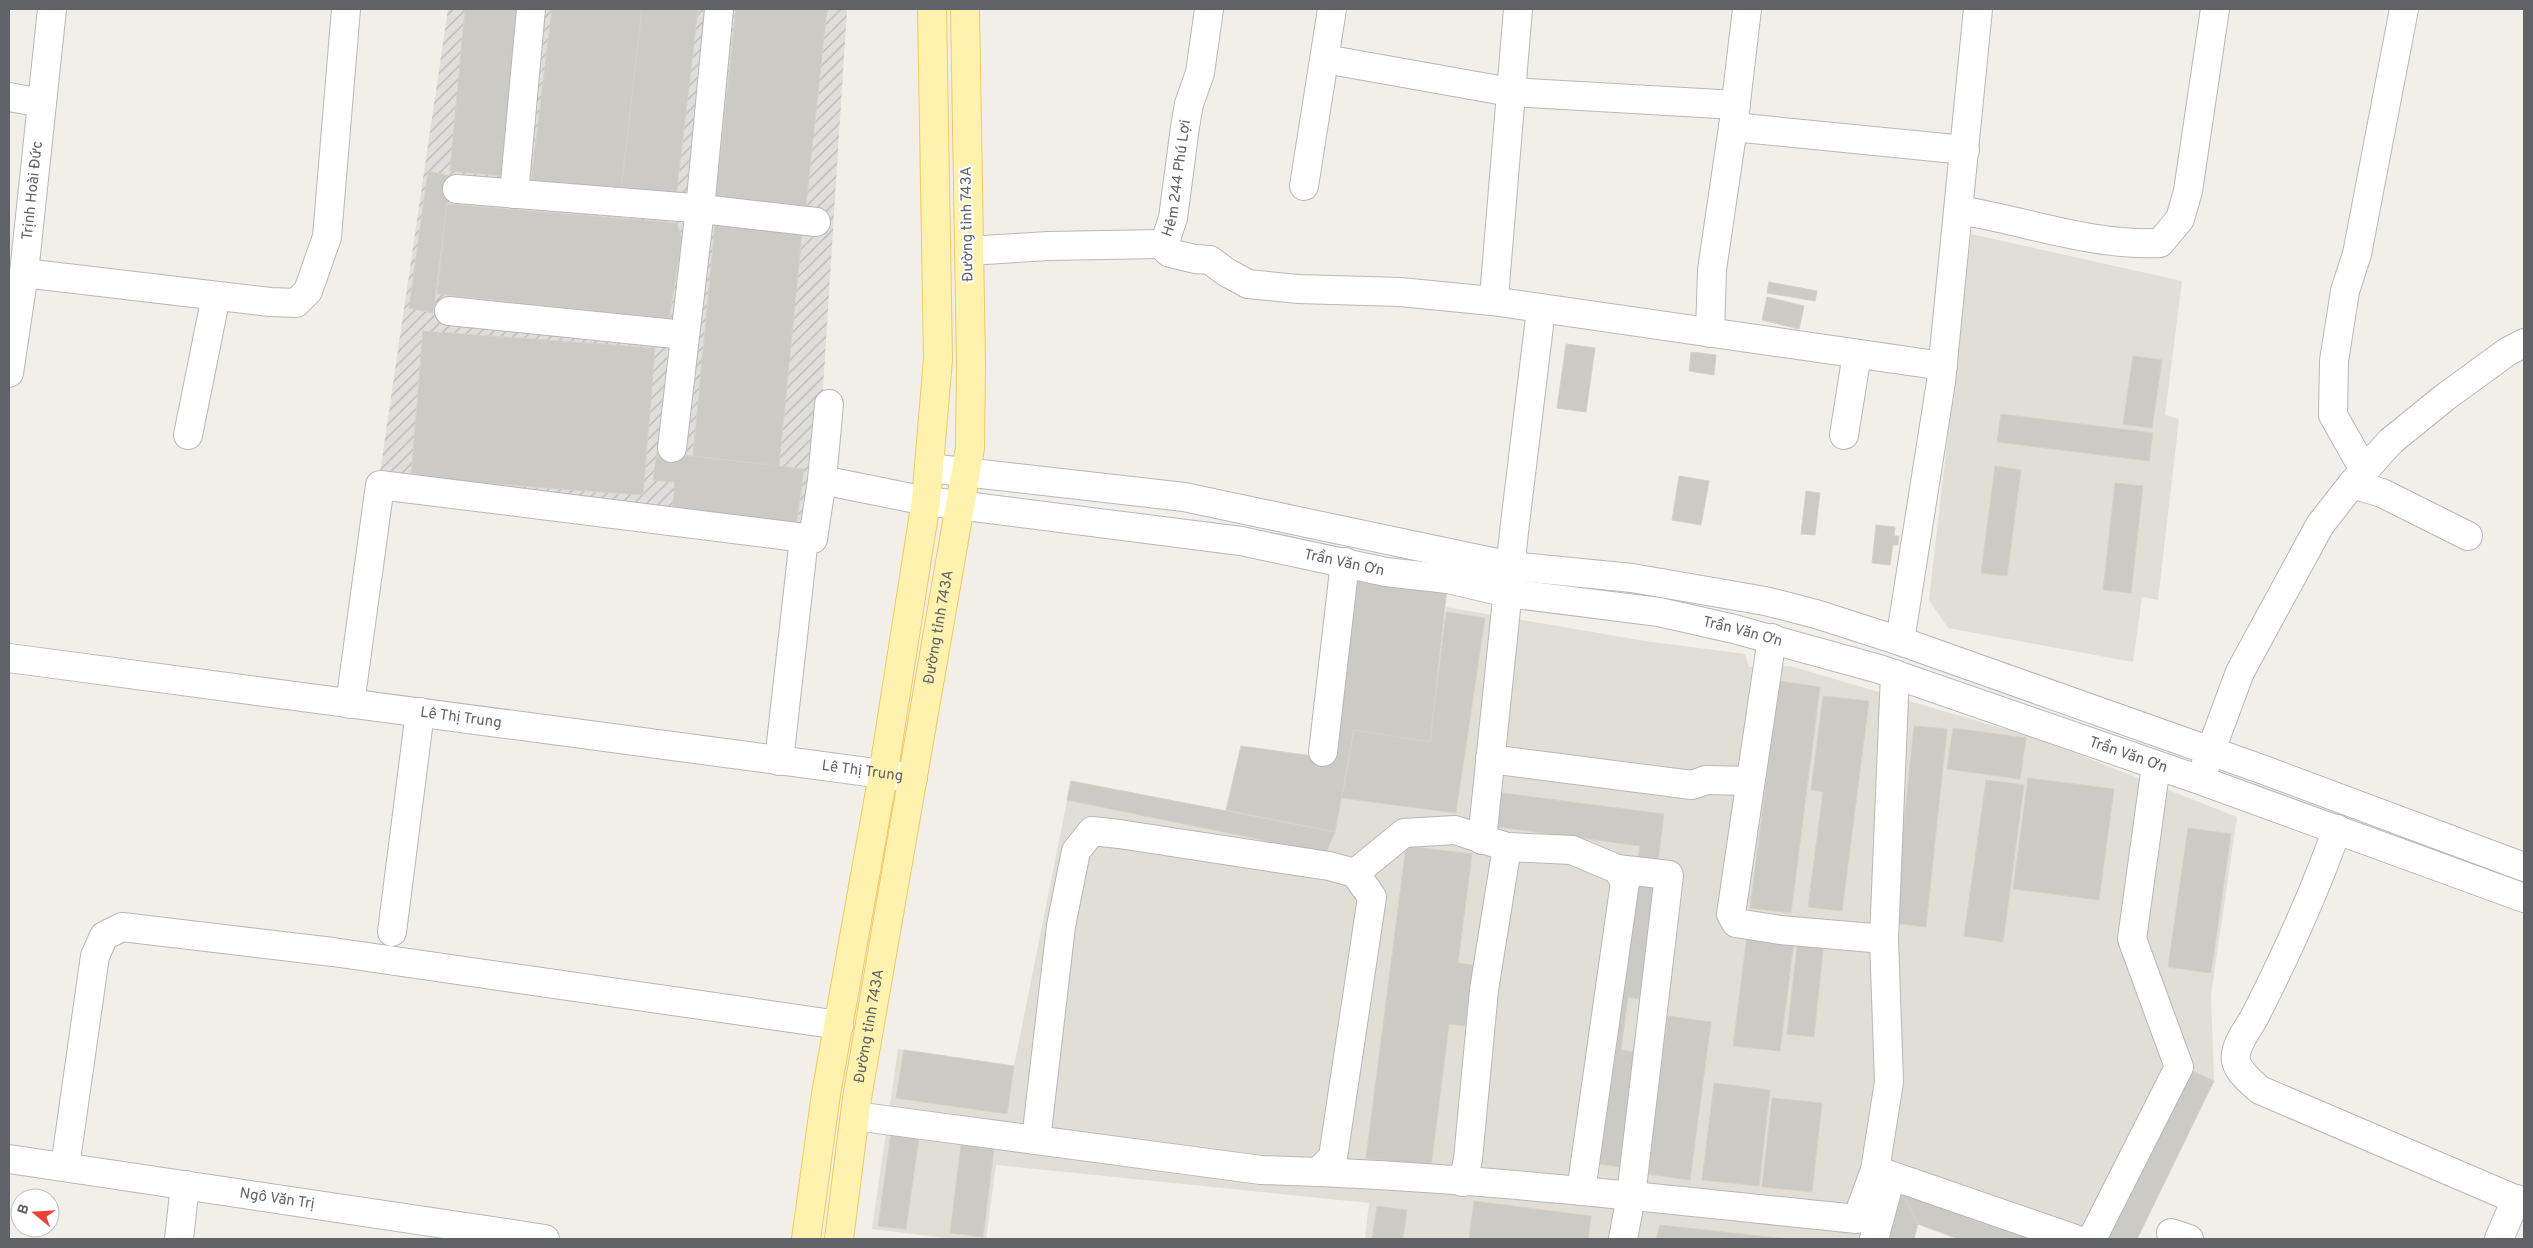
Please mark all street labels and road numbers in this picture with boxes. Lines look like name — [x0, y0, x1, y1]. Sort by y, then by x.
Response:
street label: Hẻm 244 Phú Lợi — [1158, 118, 1196, 239]
street label: Trịnh Hoài Đức — [18, 140, 47, 241]
street label: Đường tỉnh 743A — [957, 166, 979, 282]
street label: Trần Văn Ơn — [1302, 545, 1386, 581]
street label: Đường tỉnh 743A — [920, 569, 958, 686]
street label: Trần Văn Ơn — [1701, 613, 1785, 651]
street label: Lê Thị Trung — [419, 703, 503, 733]
street label: Trần Văn Ơn — [2086, 733, 2170, 777]
street label: Lê Thị Trung — [821, 756, 904, 786]
street label: Đường tỉnh 743A — [850, 968, 889, 1085]
street label: Ngô Văn Trị — [238, 1184, 316, 1214]

